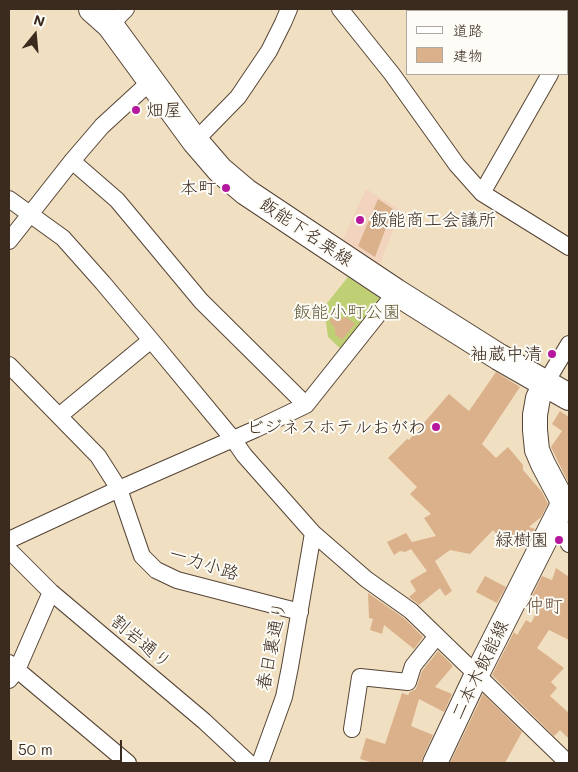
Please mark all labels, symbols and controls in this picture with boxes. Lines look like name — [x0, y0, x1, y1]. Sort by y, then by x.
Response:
north arrow — [10, 10, 60, 60]
text: N — [32, 10, 47, 31]
legend — [406, 10, 568, 75]
text: 道路 — [453, 20, 483, 40]
text: 建物 — [453, 45, 483, 65]
place label: 畑屋 — [146, 99, 182, 121]
marker: 畑屋 — [130, 104, 142, 116]
place label: 本町 — [180, 177, 216, 199]
marker: 本町 — [220, 182, 232, 194]
street label: 飯能下名栗線 — [255, 193, 357, 271]
place label: 飯能商工会議所 — [370, 209, 496, 231]
marker: 飯能商工会議所 — [354, 214, 366, 226]
park label: 飯能小町公園 — [293, 301, 401, 323]
place label: 袖蔵中清 — [470, 343, 542, 365]
marker: 袖蔵中清 — [546, 348, 558, 360]
place label: ビジネスホテルおがわ — [246, 416, 426, 438]
marker: ビジネスホテルおがわ — [430, 421, 442, 433]
place label: 緑樹園 — [495, 529, 549, 551]
marker: 緑樹園 — [553, 534, 565, 546]
street label: 一力小路 — [166, 543, 242, 585]
district label: 仲町 — [525, 595, 563, 617]
street label: 春日裏通り — [253, 600, 291, 692]
street label: 割岩通り — [106, 611, 176, 673]
street label: 二本木飯能線 — [447, 617, 513, 723]
scale bar — [12, 730, 125, 762]
text: 50 m — [18, 739, 53, 759]

